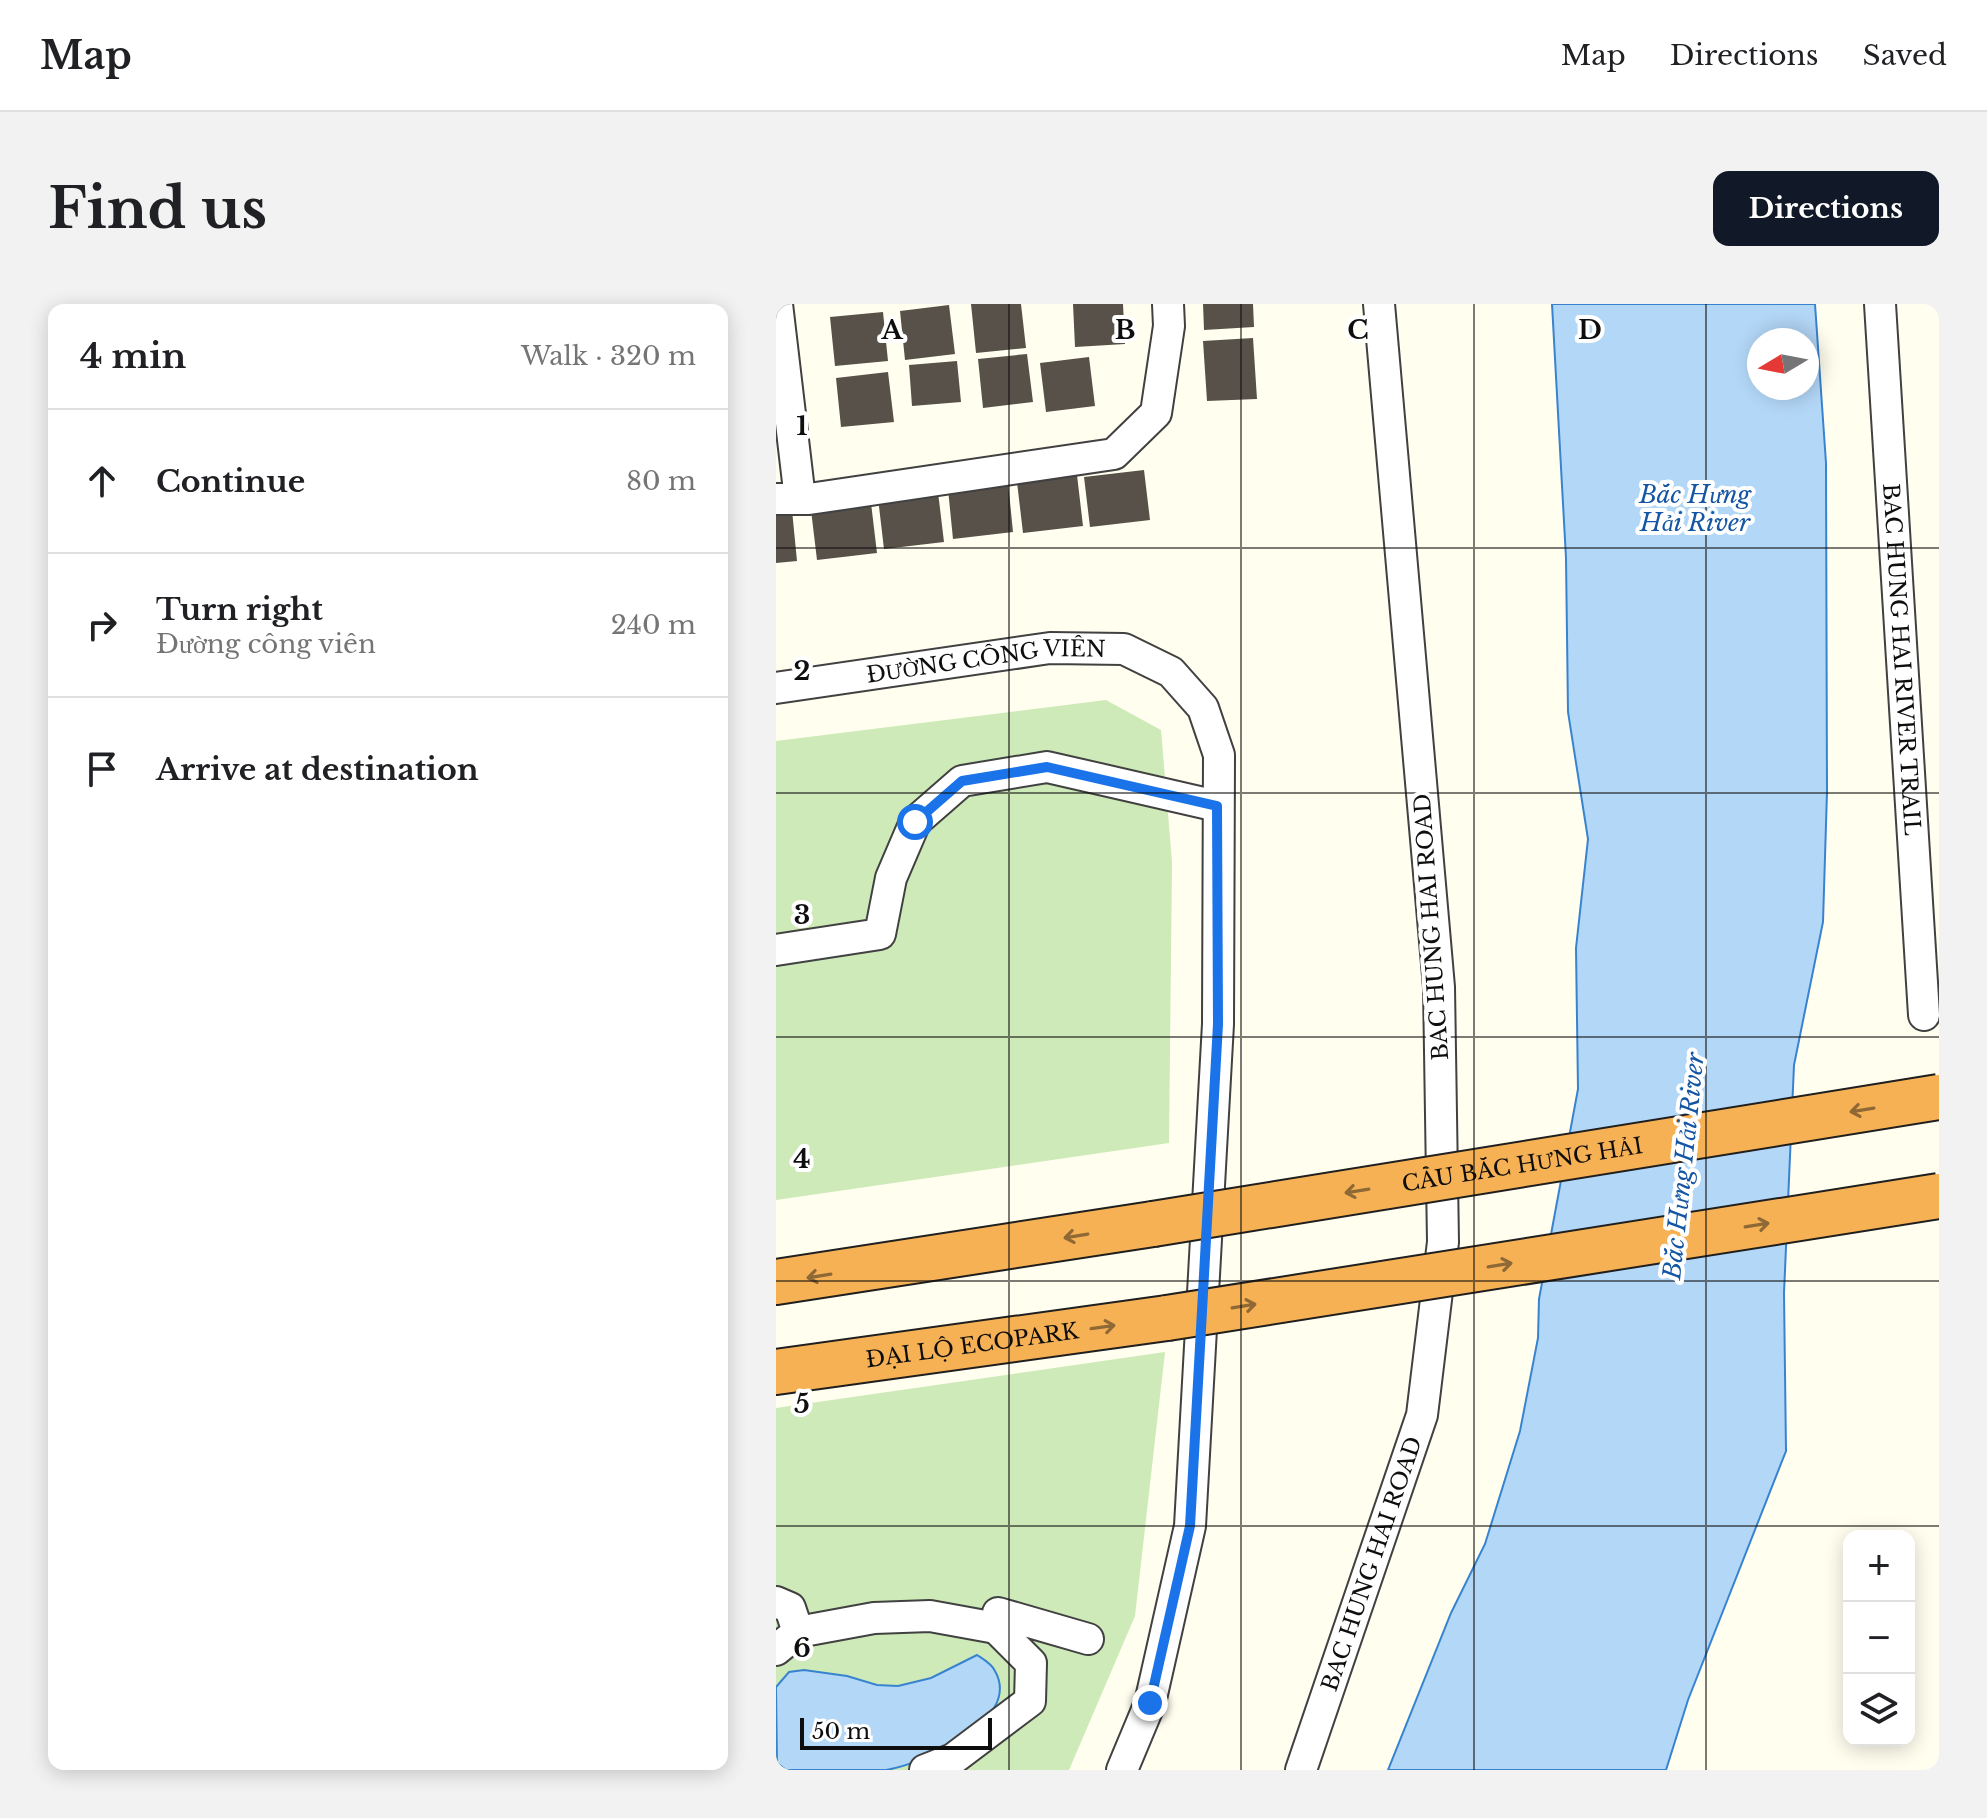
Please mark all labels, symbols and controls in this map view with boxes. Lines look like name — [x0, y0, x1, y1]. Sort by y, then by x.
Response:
text: Map — [40, 32, 132, 79]
text: Map — [1561, 38, 1626, 73]
text: Directions — [1670, 38, 1819, 73]
text: Saved — [1863, 38, 1947, 73]
button: Directions — [1713, 171, 1939, 246]
text: Find us — [48, 174, 267, 243]
text: A — [880, 314, 903, 346]
text: B — [1115, 314, 1135, 346]
text: C — [1347, 314, 1369, 346]
text: D — [1578, 314, 1602, 346]
north arrow — [1747, 328, 1819, 400]
text: 4 min — [80, 335, 186, 377]
text: Walk · 320 m — [521, 340, 696, 372]
text: 1 — [796, 410, 808, 442]
icon: ahead — [80, 459, 124, 503]
text: Continue — [156, 463, 305, 500]
text: 80 m — [626, 465, 696, 497]
water label: Bắc Hưng Hải River — [1638, 480, 1753, 537]
street label: BAC HUNG HAI RIVER TRAIL — [1877, 482, 1926, 836]
text: Turn right — [156, 591, 323, 628]
icon: right — [80, 603, 124, 647]
text: 240 m — [611, 609, 696, 641]
text: Đường công viên — [156, 628, 376, 660]
street label: ĐƯỜNG CÔNG VIÊN — [865, 634, 1106, 689]
text: 2 — [794, 655, 810, 687]
icon: arrive — [80, 747, 124, 791]
text: Arrive at destination — [156, 751, 479, 788]
street label: BAC HUNG HAI ROAD — [1409, 793, 1454, 1061]
route start — [897, 804, 933, 840]
text: 3 — [794, 899, 810, 931]
water label: Bắc Hưng Hải River — [1657, 1050, 1710, 1282]
one-way arrow — [1850, 1103, 1875, 1118]
street label: CẦU BẮC HƯNG HẢI — [1400, 1132, 1645, 1198]
text: 4 — [793, 1143, 811, 1175]
one-way arrow — [1344, 1185, 1370, 1200]
one-way arrow — [1744, 1216, 1769, 1231]
one-way arrow — [1063, 1229, 1089, 1244]
one-way arrow — [1487, 1257, 1513, 1272]
one-way arrow — [806, 1269, 832, 1284]
one-way arrow — [1230, 1297, 1256, 1312]
street label: ĐẠI LỘ ECOPARK — [864, 1317, 1081, 1373]
one-way arrow — [1090, 1319, 1115, 1334]
text: 5 — [794, 1388, 810, 1420]
street label: BAC HUNG HAI ROAD — [1316, 1433, 1428, 1695]
map controls — [1843, 1530, 1915, 1746]
button: + — [1843, 1530, 1915, 1602]
button: − — [1843, 1602, 1915, 1674]
text: 6 — [793, 1632, 811, 1664]
button: layers — [1843, 1674, 1915, 1746]
route end — [1132, 1685, 1168, 1721]
scale bar — [800, 1714, 992, 1750]
text: 50 m — [812, 1718, 870, 1745]

